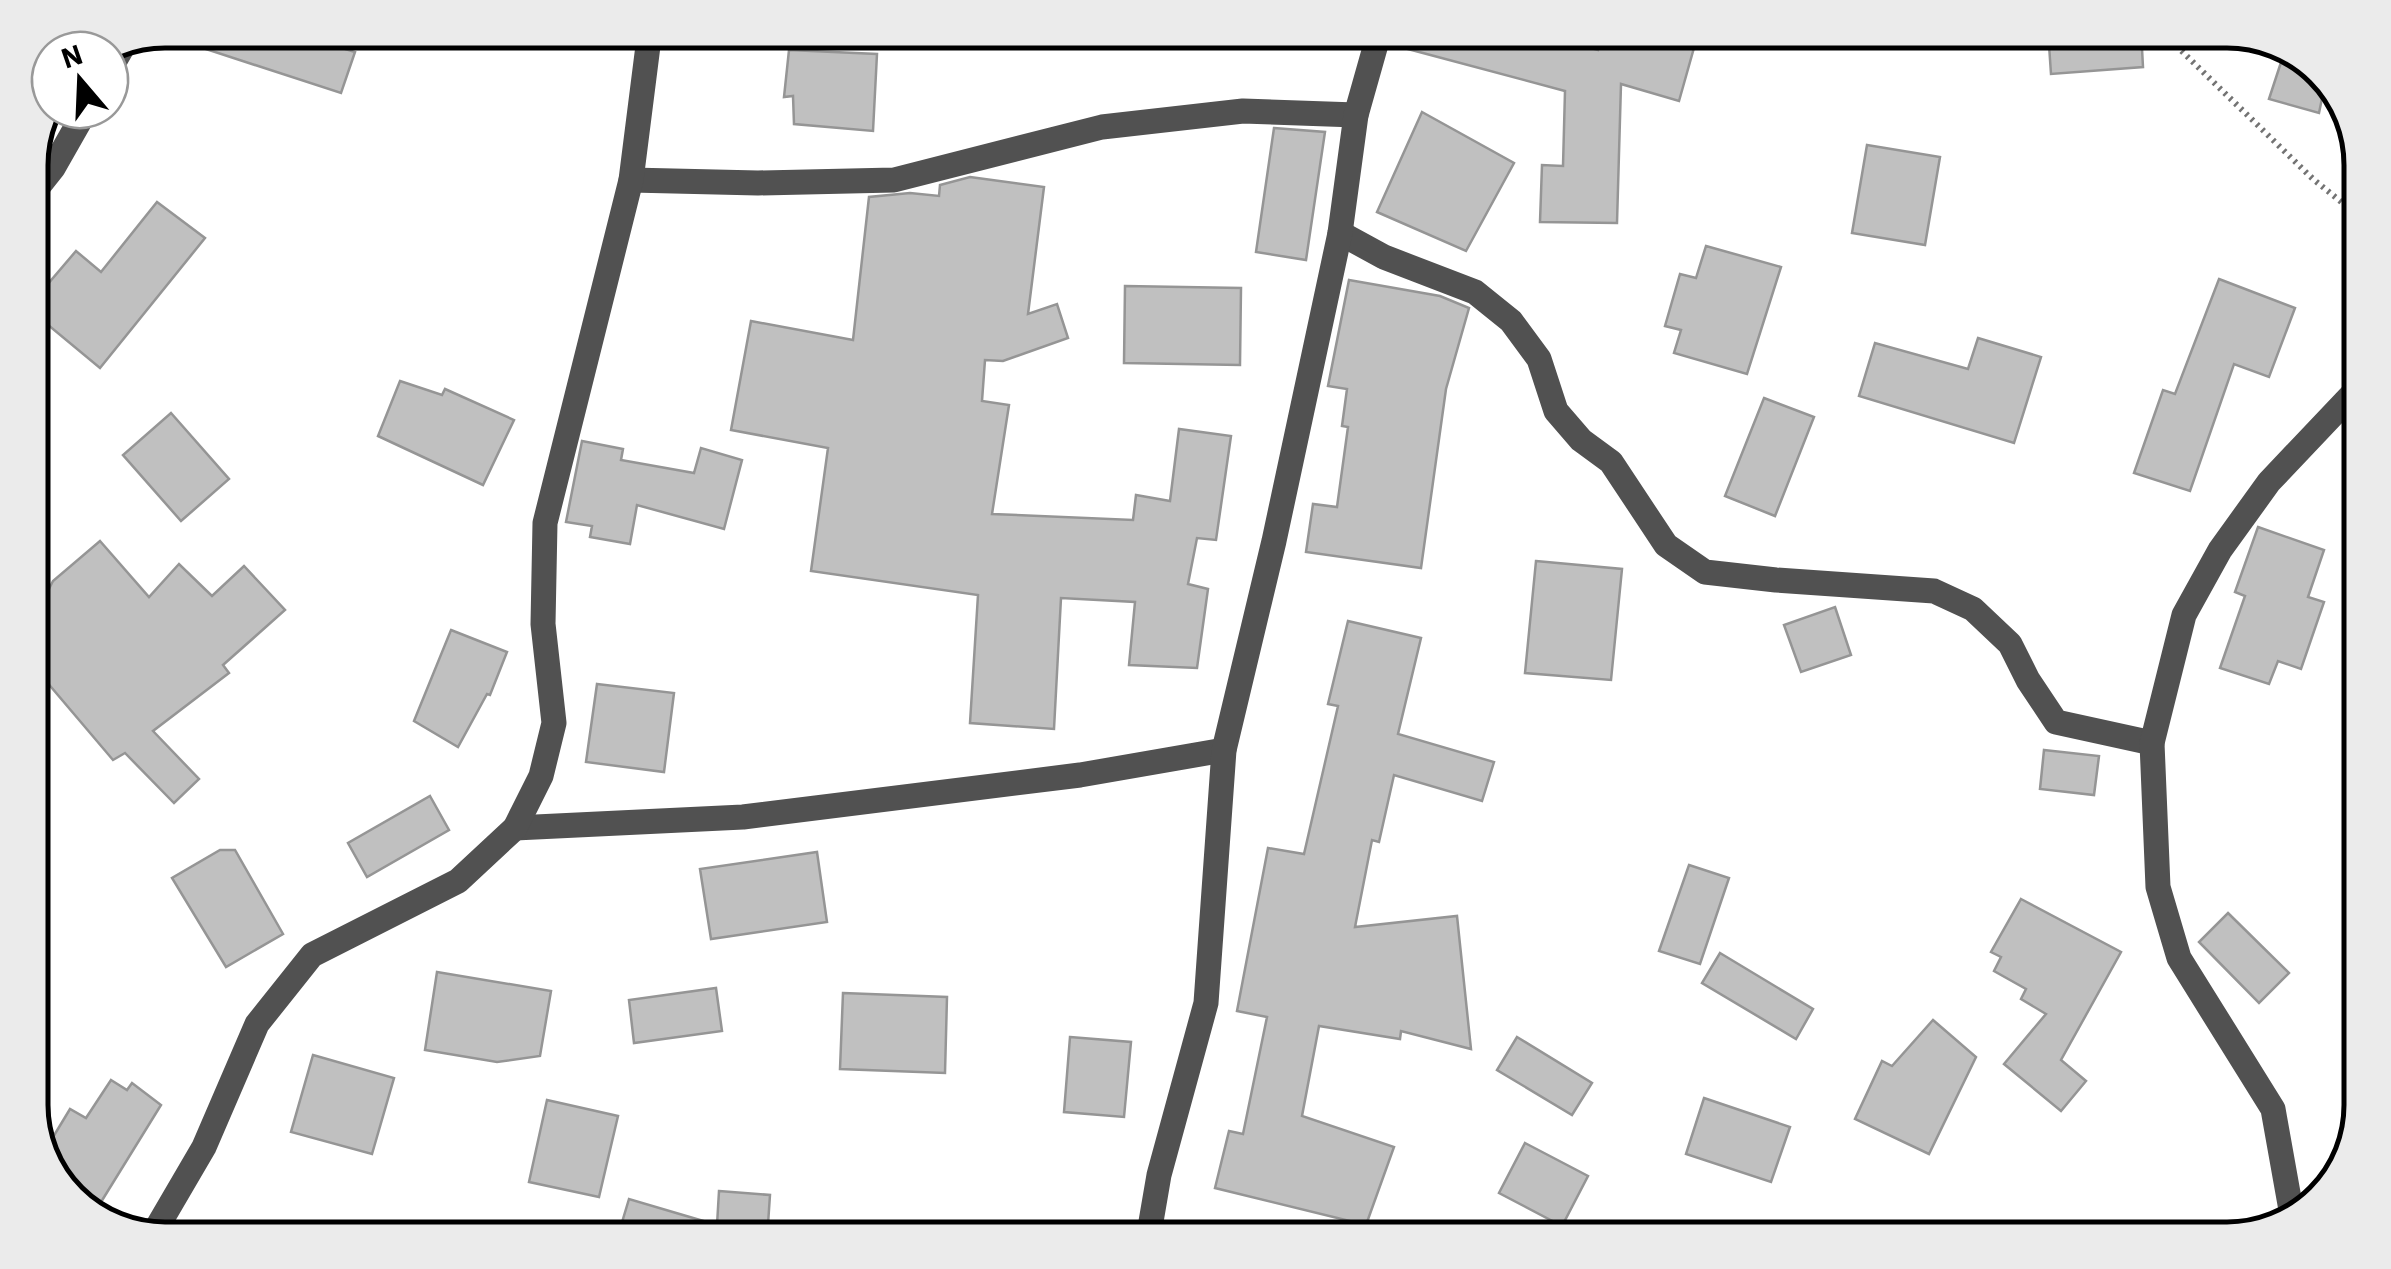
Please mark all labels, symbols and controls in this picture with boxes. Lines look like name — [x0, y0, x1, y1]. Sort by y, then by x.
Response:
north arrow — [30, 30, 130, 130]
text: N — [56, 35, 87, 77]

